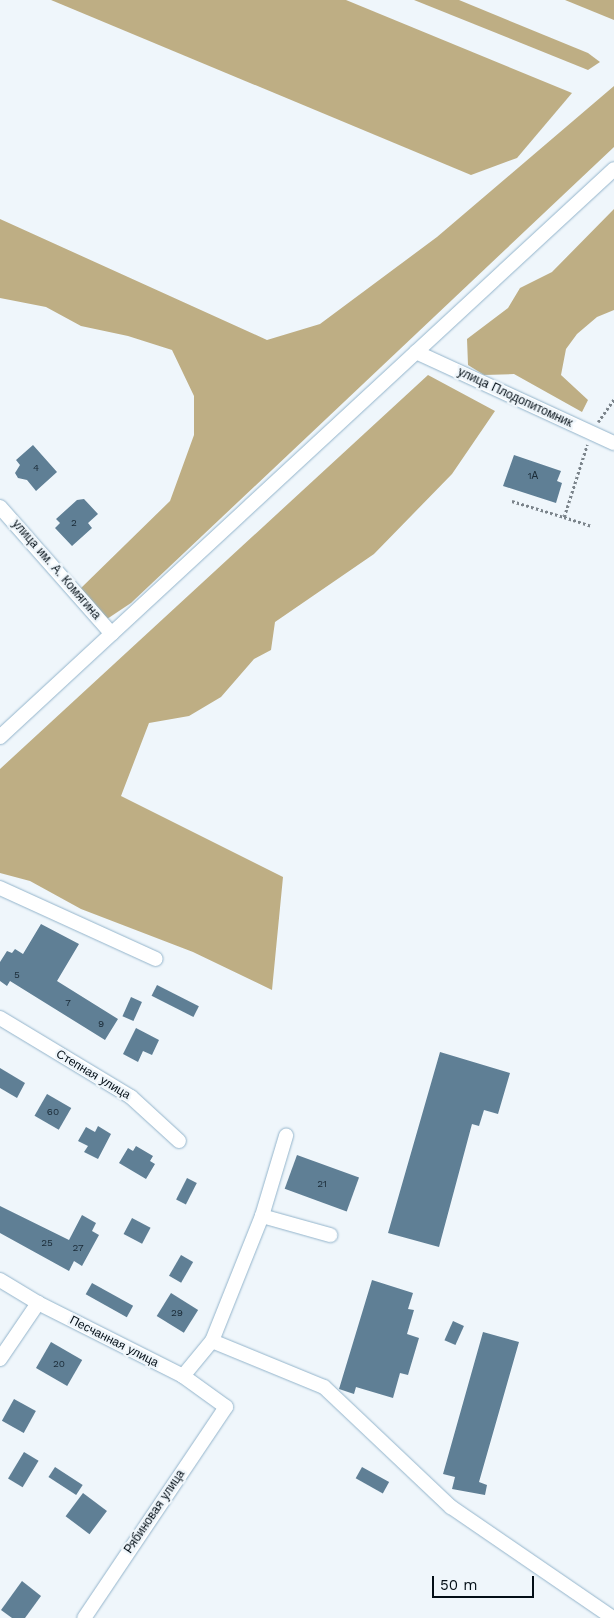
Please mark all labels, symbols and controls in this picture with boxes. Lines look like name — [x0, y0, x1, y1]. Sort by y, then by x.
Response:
street label: улица Плодопитомник — [455, 365, 575, 431]
house number: 4 — [33, 462, 39, 474]
house number: 1А — [528, 470, 538, 482]
street label: улица им. А. Комягина — [9, 517, 103, 623]
house number: 2 — [71, 517, 77, 529]
house number: 5 — [14, 969, 20, 981]
house number: 7 — [65, 997, 71, 1009]
house number: 9 — [98, 1018, 104, 1030]
street label: Степная улица — [53, 1047, 133, 1103]
house number: 60 — [47, 1106, 59, 1118]
house number: 21 — [317, 1178, 327, 1190]
house number: 25 — [41, 1237, 53, 1249]
house number: 27 — [72, 1242, 84, 1254]
house number: 29 — [171, 1307, 183, 1319]
street label: Песчанная улица — [67, 1313, 161, 1371]
house number: 20 — [53, 1358, 65, 1370]
street label: Рябиновая улица — [122, 1468, 188, 1556]
scale bar — [434, 1566, 536, 1598]
text: 50 m — [440, 1576, 477, 1594]

